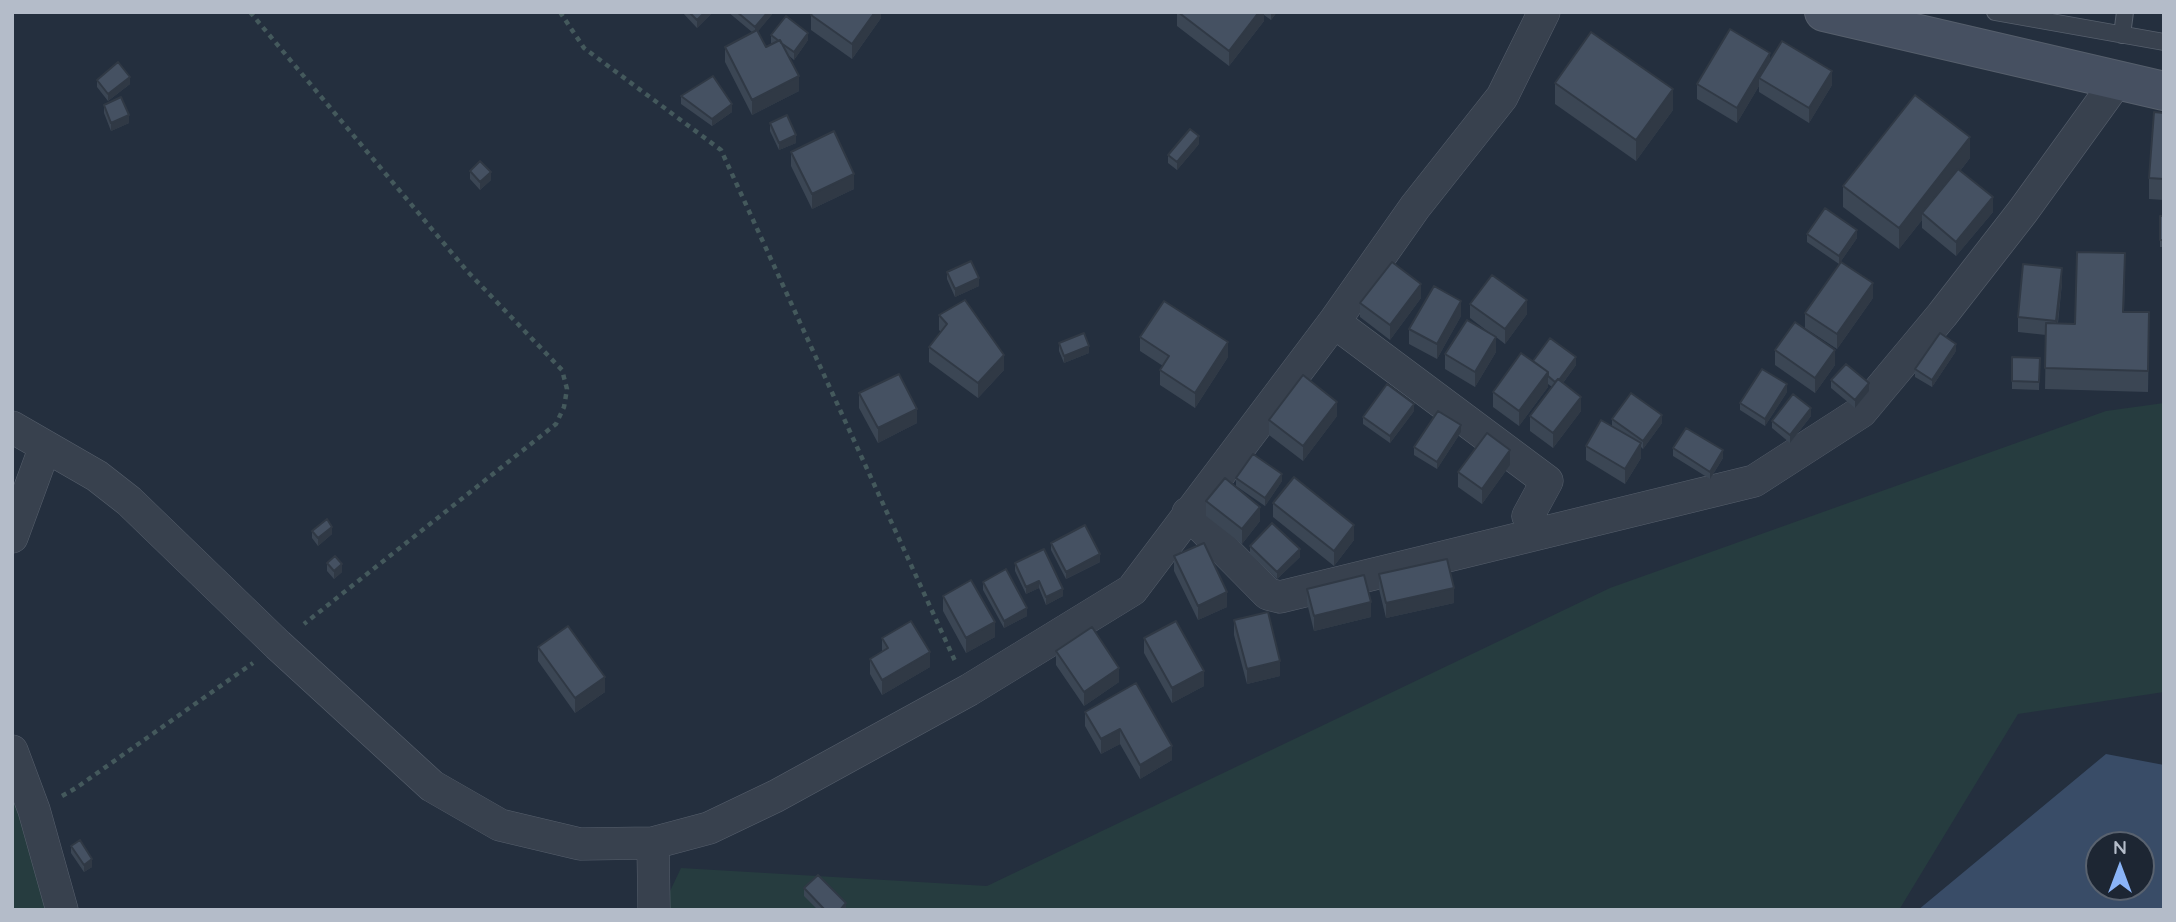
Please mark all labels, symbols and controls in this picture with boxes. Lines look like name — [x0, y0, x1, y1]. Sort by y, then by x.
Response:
north arrow — [2085, 831, 2155, 901]
text: N — [2113, 835, 2127, 859]

